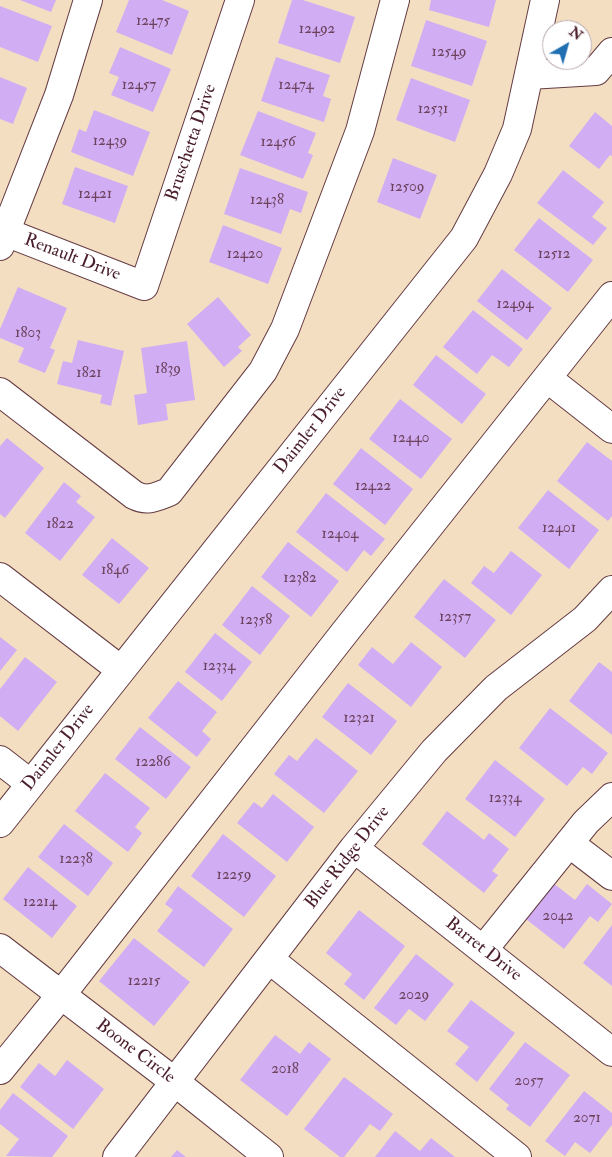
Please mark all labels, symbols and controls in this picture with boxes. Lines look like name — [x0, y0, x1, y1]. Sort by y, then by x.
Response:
house number: 12475 — [136, 13, 170, 31]
north arrow — [542, 20, 592, 70]
house number: 12492 — [299, 21, 335, 39]
text: N — [566, 23, 586, 44]
house number: 12549 — [432, 44, 466, 62]
house number: 12457 — [122, 77, 156, 95]
house number: 12474 — [278, 77, 314, 95]
street label: Bruschetta Drive — [162, 82, 222, 204]
house number: 12531 — [418, 101, 448, 119]
house number: 12439 — [93, 133, 127, 151]
house number: 12456 — [260, 134, 296, 152]
house number: 12509 — [390, 179, 424, 197]
house number: 12421 — [78, 186, 112, 204]
house number: 12438 — [250, 192, 284, 210]
street label: Renault Drive — [21, 230, 123, 286]
house number: 12420 — [227, 246, 263, 264]
house number: 12512 — [538, 246, 570, 264]
house number: 12494 — [497, 296, 533, 314]
house number: 1803 — [15, 325, 41, 343]
house number: 1839 — [155, 361, 181, 379]
house number: 1821 — [76, 365, 102, 383]
street label: Daimler Drive — [270, 383, 352, 479]
house number: 12440 — [393, 430, 429, 448]
house number: 12422 — [355, 478, 391, 496]
house number: 1822 — [46, 516, 74, 534]
house number: 12401 — [542, 520, 576, 538]
house number: 12404 — [322, 526, 358, 544]
house number: 1846 — [101, 562, 129, 580]
house number: 12382 — [283, 570, 317, 588]
house number: 12357 — [439, 609, 471, 627]
house number: 12358 — [240, 612, 272, 630]
house number: 12334 — [203, 658, 235, 676]
street label: Daimler Drive — [18, 700, 100, 796]
house number: 12321 — [343, 710, 375, 728]
house number: 12286 — [135, 754, 171, 772]
house number: 12334 — [489, 790, 521, 808]
street label: Blue Ridge Drive — [301, 802, 395, 914]
house number: 12238 — [59, 851, 93, 869]
house number: 12259 — [217, 867, 251, 885]
house number: 12214 — [23, 894, 57, 912]
house number: 2042 — [543, 908, 573, 926]
street label: Barret Drive — [441, 914, 525, 986]
house number: 12215 — [128, 973, 160, 991]
house number: 2029 — [399, 987, 429, 1005]
street label: Boone Circle — [91, 1015, 179, 1089]
house number: 2018 — [271, 1061, 299, 1079]
house number: 2057 — [515, 1073, 543, 1091]
house number: 2071 — [573, 1110, 601, 1128]

